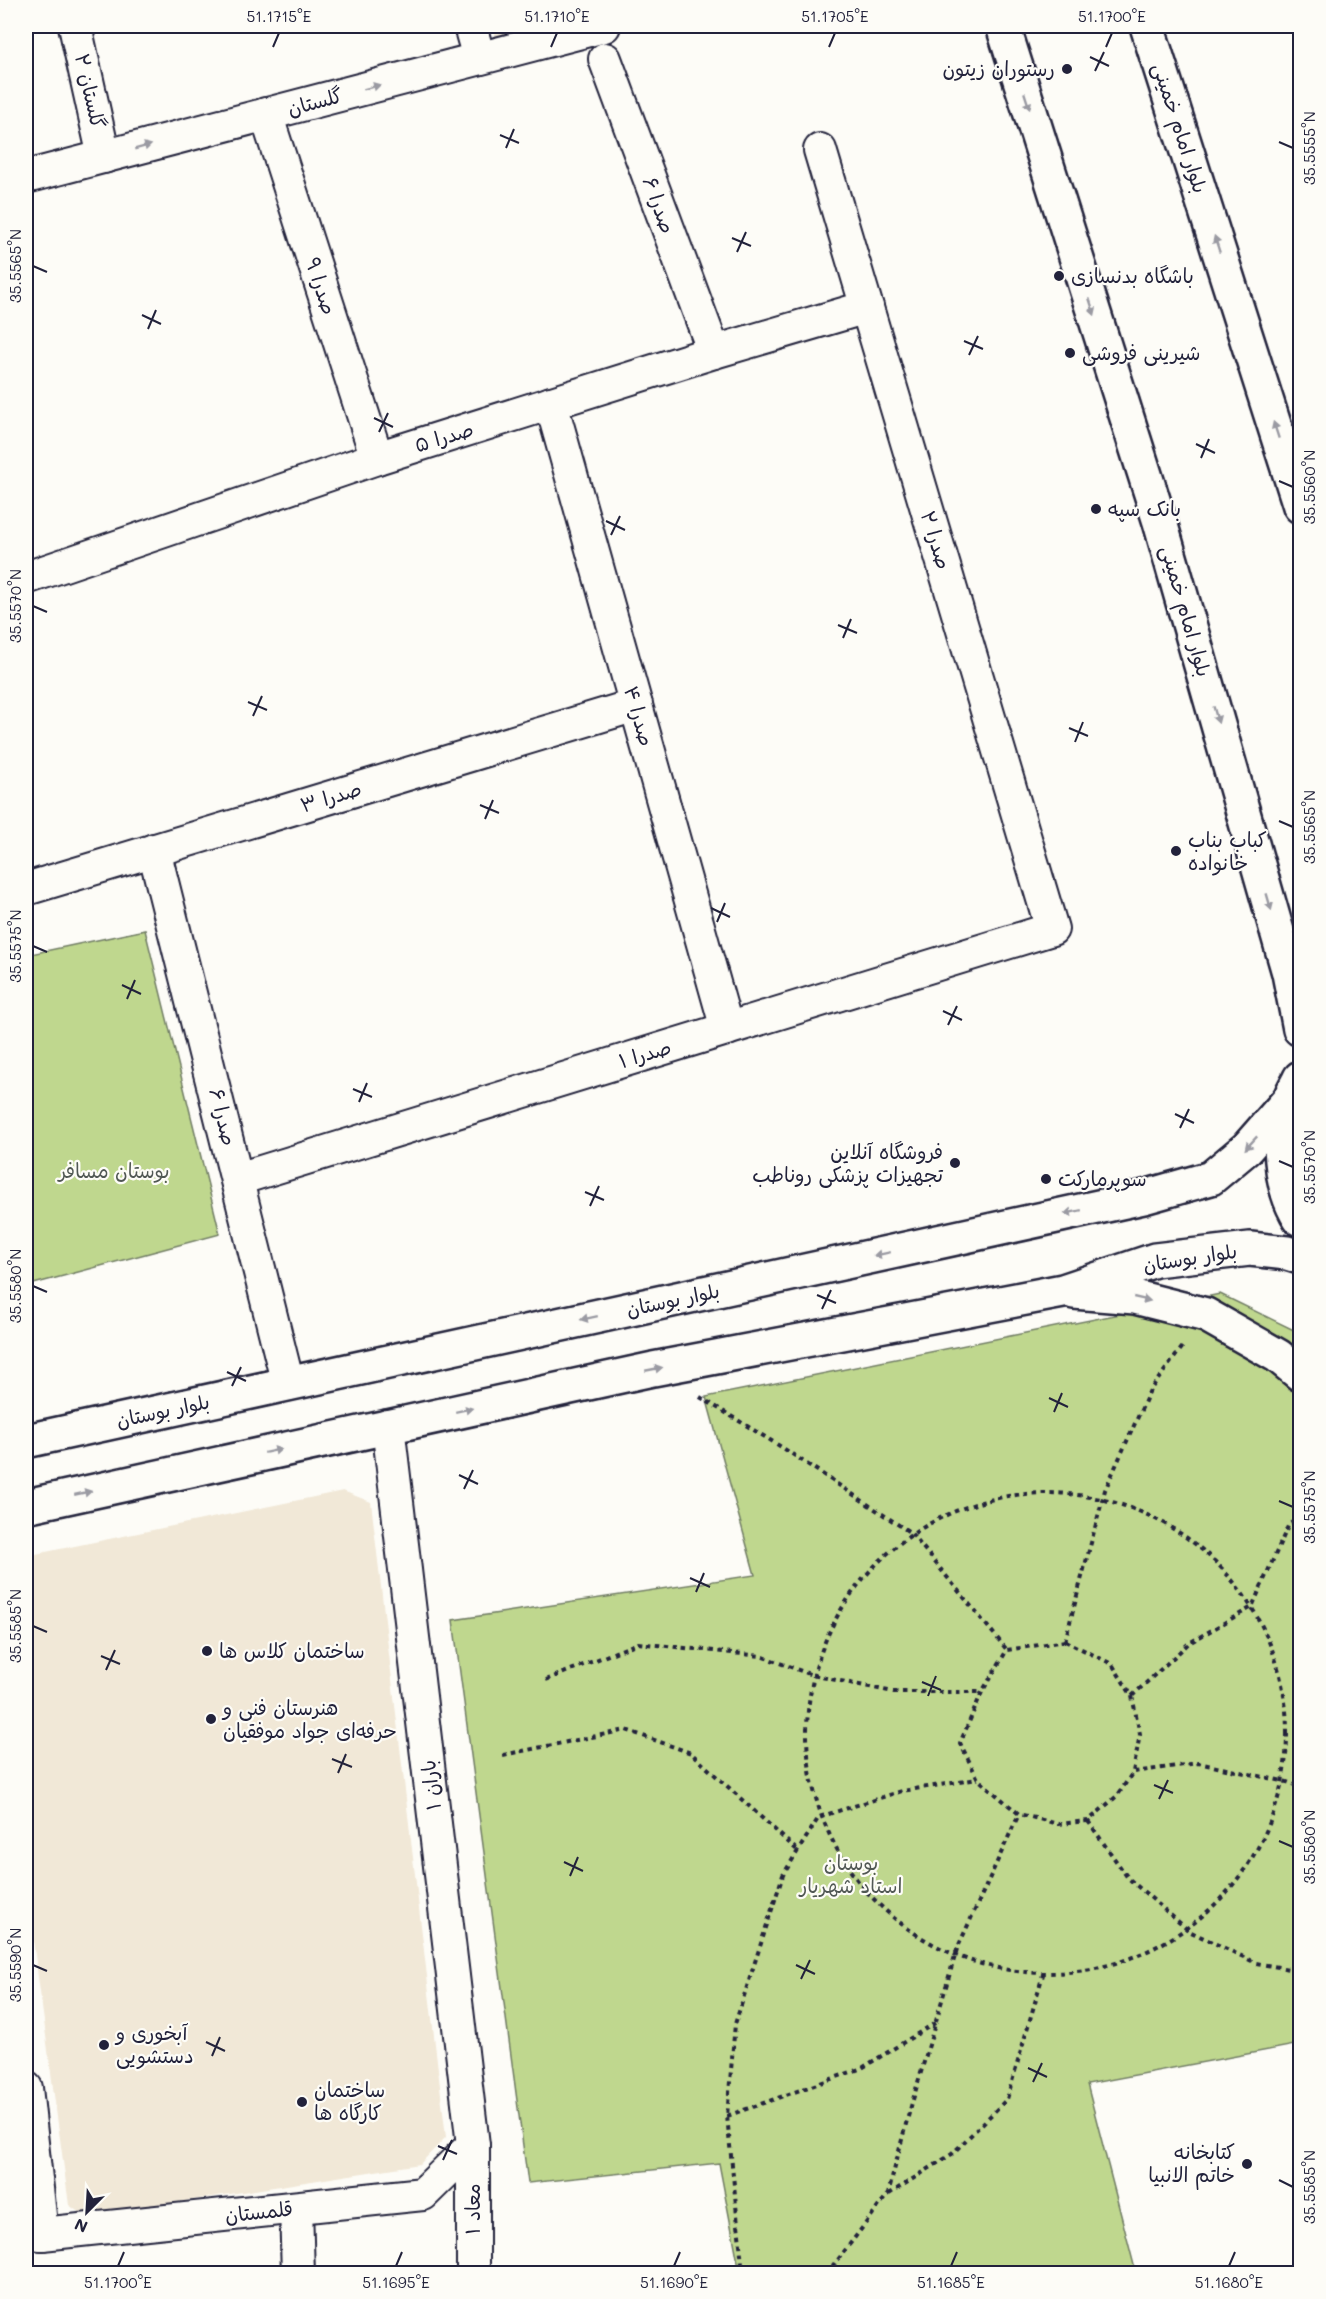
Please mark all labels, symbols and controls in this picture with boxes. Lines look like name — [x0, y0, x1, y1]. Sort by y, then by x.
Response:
text: 51.1715°E — [247, 6, 312, 26]
text: 51.1710°E — [524, 6, 590, 26]
text: 51.1705°E — [801, 6, 869, 26]
text: 51.1700°E — [1078, 6, 1146, 26]
street label: گلستان ۲ — [70, 51, 112, 131]
place label: رستوران زیتون — [943, 55, 1055, 83]
street label: بلوار امام خمینی — [1145, 59, 1214, 197]
marker: رستوران زیتون — [1060, 62, 1074, 76]
street label: گلستان — [284, 81, 345, 121]
one-way arrow — [363, 81, 381, 91]
one-way arrow — [1023, 92, 1032, 110]
text: 35.5555°N — [1299, 111, 1319, 185]
one-way arrow — [134, 141, 152, 151]
street label: صدرا ۶ — [638, 173, 682, 237]
text: 35.5565°N — [5, 229, 25, 303]
one-way arrow — [1212, 235, 1221, 253]
street label: صدرا ۹ — [300, 254, 343, 318]
place label: باشگاه بدنسازی — [1071, 262, 1194, 288]
marker: باشگاه بدنسازی — [1052, 269, 1066, 283]
one-way arrow — [1088, 298, 1097, 316]
place label: شیرینی فروشی — [1082, 339, 1200, 366]
marker: شیرینی فروشی — [1063, 346, 1077, 360]
street label: صدرا ۵ — [411, 415, 476, 457]
one-way arrow — [1271, 421, 1281, 439]
text: 35.5560°N — [1299, 450, 1319, 524]
place label: بانک سپه — [1108, 495, 1181, 522]
marker: بانک سپه — [1089, 502, 1103, 516]
street label: صدرا ۲ — [916, 507, 958, 572]
street label: بلوار امام خمینی — [1153, 542, 1218, 680]
text: 35.5570°N — [5, 569, 25, 643]
street label: صدرا ۴ — [619, 683, 661, 749]
one-way arrow — [1211, 706, 1221, 724]
street label: صدرا ۳ — [297, 774, 364, 818]
text: 35.5565°N — [1299, 790, 1319, 864]
place label: کباب بناب خانواده — [1188, 826, 1267, 876]
marker: کباب بناب خانواده — [1169, 844, 1183, 858]
one-way arrow — [1265, 894, 1274, 912]
text: 35.5575°N — [5, 909, 25, 983]
street label: صدرا ۱ — [615, 1033, 674, 1073]
street label: صدرا ۶ — [204, 1085, 244, 1148]
text: 35.5570°N — [1299, 1130, 1319, 1204]
one-way arrow — [1244, 1136, 1258, 1150]
place label: فروشگاه آنلاین تجهیزات پزشکی روناطب — [752, 1138, 943, 1188]
marker: فروشگاه آنلاین تجهیزات پزشکی روناطب — [948, 1156, 962, 1170]
park label: بوستان مسافر — [56, 1157, 170, 1183]
place label: سوپرمارکت — [1058, 1165, 1147, 1192]
marker: سوپرمارکت — [1039, 1172, 1053, 1186]
one-way arrow — [1063, 1208, 1082, 1217]
street label: بلوار بوستان — [1141, 1237, 1239, 1277]
text: 35.5580°N — [5, 1249, 25, 1323]
one-way arrow — [873, 1250, 892, 1259]
street label: بلوار بوستان — [624, 1276, 722, 1322]
one-way arrow — [1133, 1295, 1152, 1305]
one-way arrow — [580, 1314, 599, 1323]
one-way arrow — [645, 1364, 664, 1373]
street label: بلوار بوستان — [114, 1387, 212, 1433]
one-way arrow — [454, 1404, 473, 1414]
one-way arrow — [264, 1446, 282, 1456]
text: 35.5575°N — [1299, 1470, 1319, 1544]
one-way arrow — [73, 1488, 92, 1498]
text: 35.5585°N — [5, 1589, 25, 1663]
place label: ساختمان کلاس ها — [219, 1637, 365, 1663]
marker: ساختمان کلاس ها — [200, 1644, 214, 1658]
place label: هنرستان فنی و حرفه‌ای جواد موفقیان — [221, 1694, 397, 1743]
marker: هنرستان فنی و حرفه‌ای جواد موفقیان — [204, 1712, 218, 1726]
street label: باران ۱ — [414, 1759, 446, 1812]
text: 35.5580°N — [1299, 1810, 1319, 1884]
park label: بوستان استاد شهریار — [798, 1849, 902, 1898]
text: 35.5590°N — [5, 1928, 25, 2002]
place label: آبخوری و دستشویی — [114, 2019, 194, 2070]
marker: آبخوری و دستشویی — [97, 2038, 111, 2052]
place label: ساختمان کارگاه ها — [314, 2076, 385, 2125]
marker: ساختمان کارگاه ها — [295, 2095, 309, 2109]
place label: کتابخانه خاتم الانبیا — [1148, 2138, 1235, 2190]
text: 35.5585°N — [1299, 2150, 1319, 2224]
marker: کتابخانه خاتم الانبیا — [1240, 2157, 1254, 2171]
north arrow — [57, 2182, 117, 2242]
street label: معاد ۱ — [459, 2183, 485, 2235]
street label: قلمستان — [224, 2195, 294, 2227]
text: N — [71, 2214, 91, 2238]
text: 51.1700°E — [84, 2272, 152, 2292]
text: 51.1695°E — [362, 2272, 430, 2292]
text: 51.1690°E — [640, 2272, 708, 2292]
text: 51.1685°E — [917, 2272, 985, 2292]
text: 51.1680°E — [1195, 2272, 1264, 2292]

